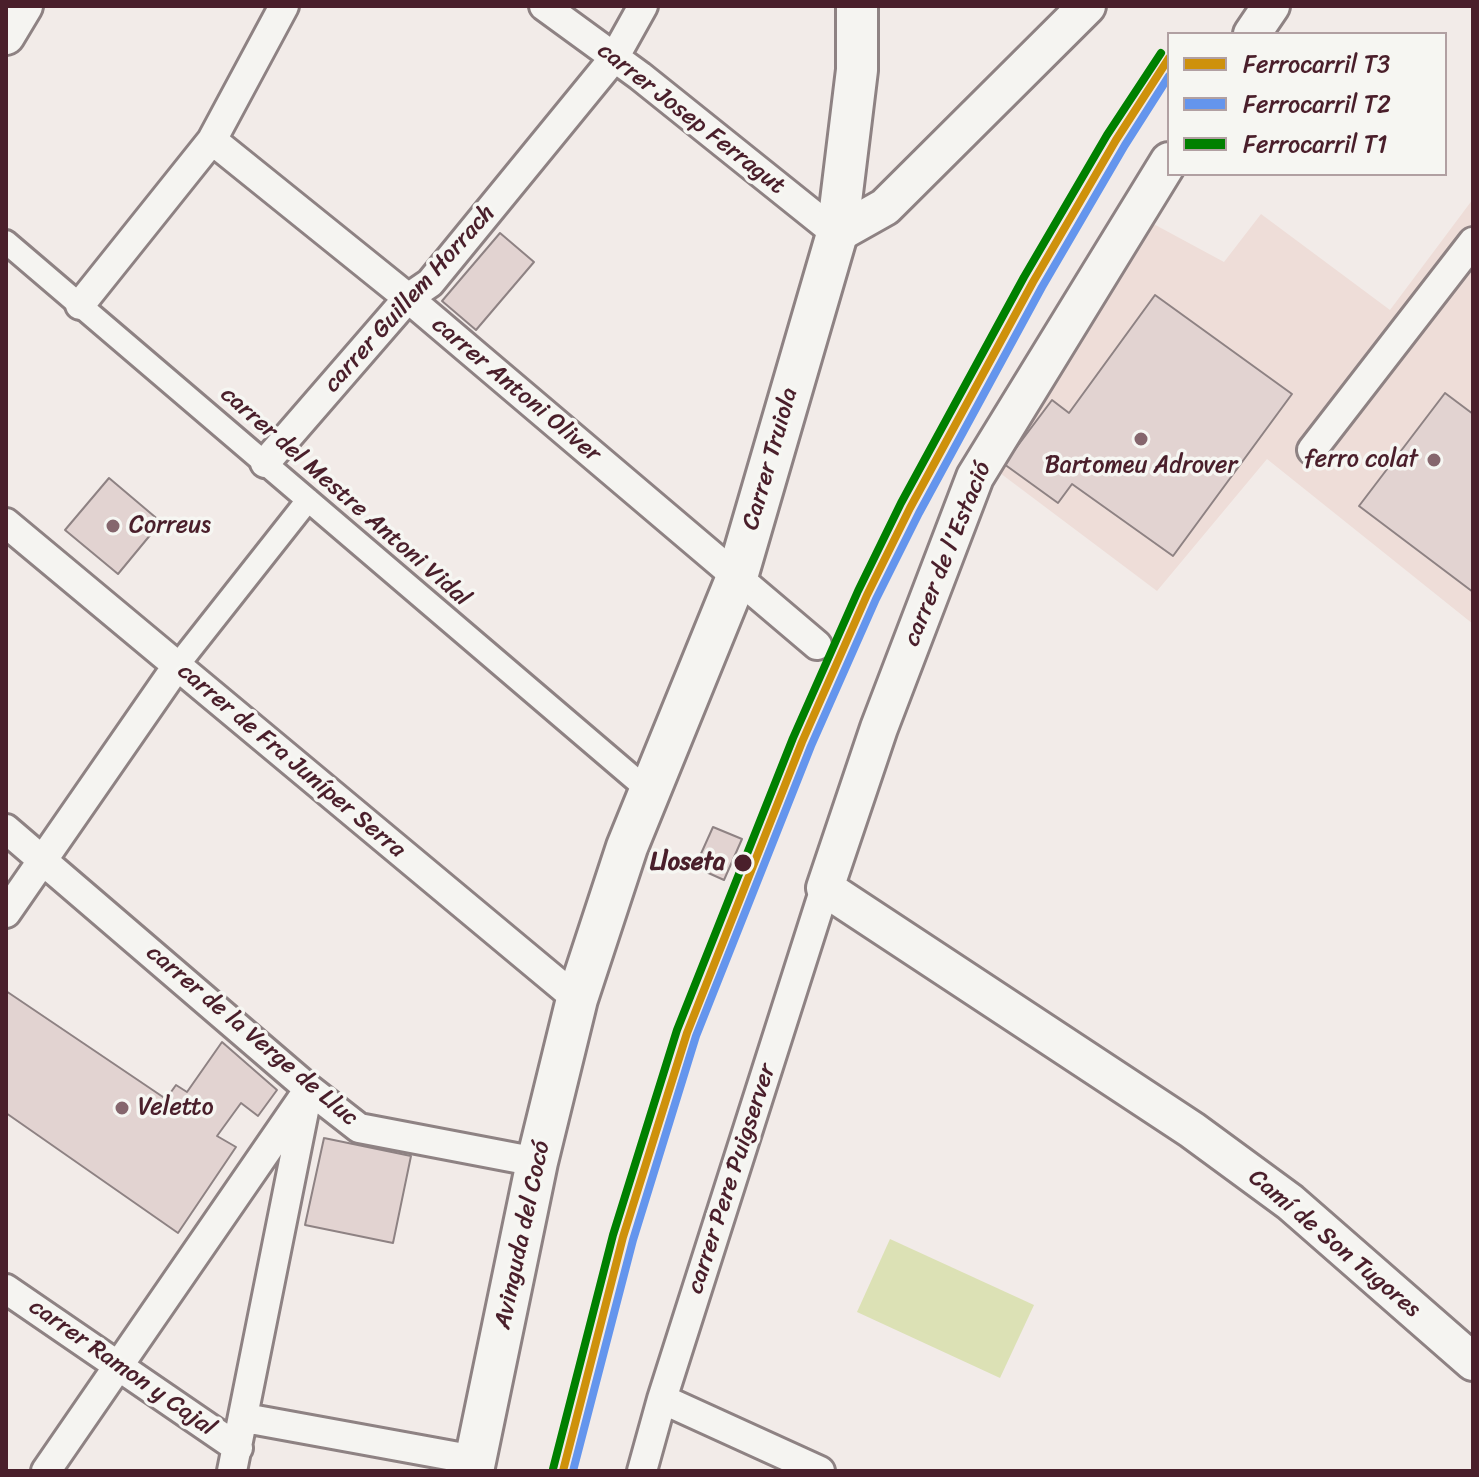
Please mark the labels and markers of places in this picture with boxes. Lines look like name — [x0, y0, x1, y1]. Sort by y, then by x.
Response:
marker: Bartomeu Adrover — [1132, 430, 1150, 448]
place label: ferro colat — [1304, 446, 1418, 474]
marker: ferro colat — [1425, 451, 1443, 469]
place label: Bartomeu Adrover — [1045, 452, 1237, 480]
place label: Correus — [129, 512, 211, 540]
marker: Correus — [104, 517, 122, 535]
place label: Lloseta — [650, 849, 725, 877]
marker: Lloseta — [732, 852, 754, 874]
place label: Veletto — [138, 1094, 214, 1122]
marker: Veletto — [113, 1099, 131, 1117]

